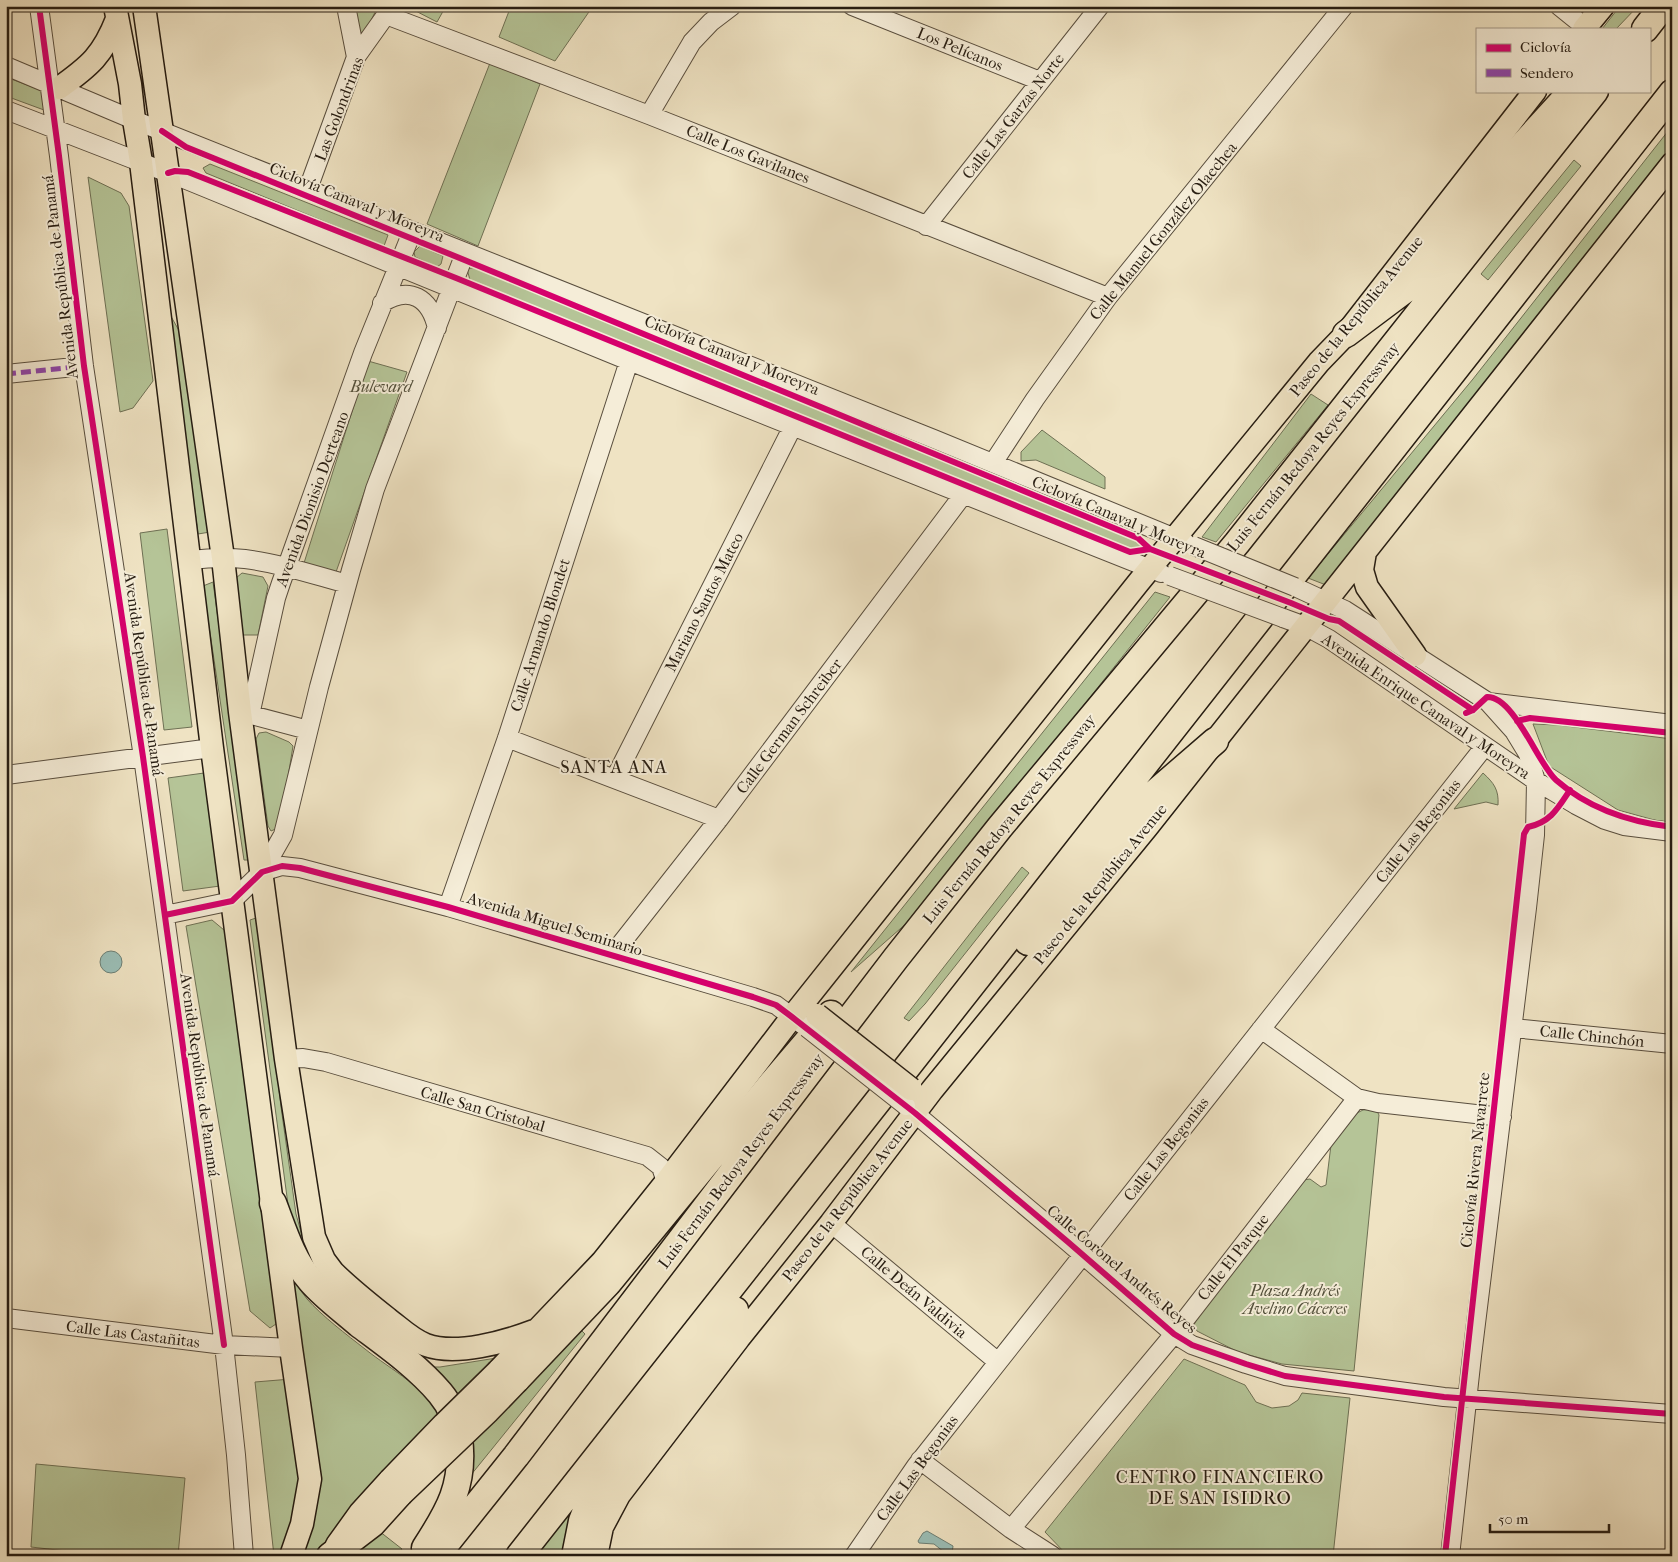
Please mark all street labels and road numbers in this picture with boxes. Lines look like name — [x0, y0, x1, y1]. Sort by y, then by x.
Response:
street label: Los Pelícanos — [914, 23, 1006, 75]
street label: Calle Las Garzas Norte — [958, 49, 1068, 183]
street label: Las Golondrinas — [310, 54, 368, 164]
street label: Calle Los Gavilanes — [683, 121, 813, 187]
street label: Calle Manuel González Olaechea — [1085, 138, 1241, 324]
street label: Ciclovía Canaval y Moreyra — [267, 158, 448, 246]
street label: Avenida República de Panamá — [38, 173, 82, 381]
street label: Paseo de la República Avenue — [1285, 232, 1427, 400]
street label: Ciclovía Canaval y Moreyra — [642, 311, 823, 399]
street label: Luis Fernán Bedoya Reyes Expressway — [1222, 338, 1404, 556]
street label: Avenida Dionisio Derteano — [271, 409, 353, 590]
street label: Ciclovía Canaval y Moreyra — [1029, 472, 1209, 563]
street label: Mariano Santos Mateo — [661, 529, 747, 675]
street label: Calle Armando Blondet — [506, 556, 574, 714]
street label: Avenida República de Panamá — [120, 570, 168, 778]
street label: Avenida Enrique Canaval y Moreyra — [1317, 628, 1534, 783]
street label: Calle German Schreiber — [732, 655, 846, 797]
street label: Luis Fernán Bedoya Reyes Expressway — [918, 710, 1100, 928]
street label: Calle Las Begonias — [1371, 775, 1465, 887]
street label: Paseo de la República Avenue — [1029, 800, 1171, 968]
street label: Avenida Miguel Seminario — [464, 888, 645, 960]
street label: Avenida República de Panamá — [176, 971, 224, 1179]
street label: Calle Chinchón — [1539, 1021, 1646, 1051]
street label: Luis Fernán Bedoya Reyes Expressway — [654, 1049, 828, 1272]
street label: Ciclovía Rivera Navarrete — [1456, 1071, 1494, 1249]
street label: Calle San Cristobal — [418, 1082, 548, 1136]
street label: Calle Las Begonias — [1119, 1093, 1213, 1205]
street label: Paseo de la República Avenue — [778, 1115, 916, 1285]
street label: Calle Coronel Andrés Reyes — [1043, 1201, 1201, 1337]
street label: Calle El Parque — [1193, 1210, 1273, 1304]
street label: Calle Deán Valdivia — [857, 1242, 971, 1342]
street label: Calle Las Castañitas — [65, 1316, 201, 1352]
street label: Calle Las Begonias — [872, 1411, 962, 1525]

